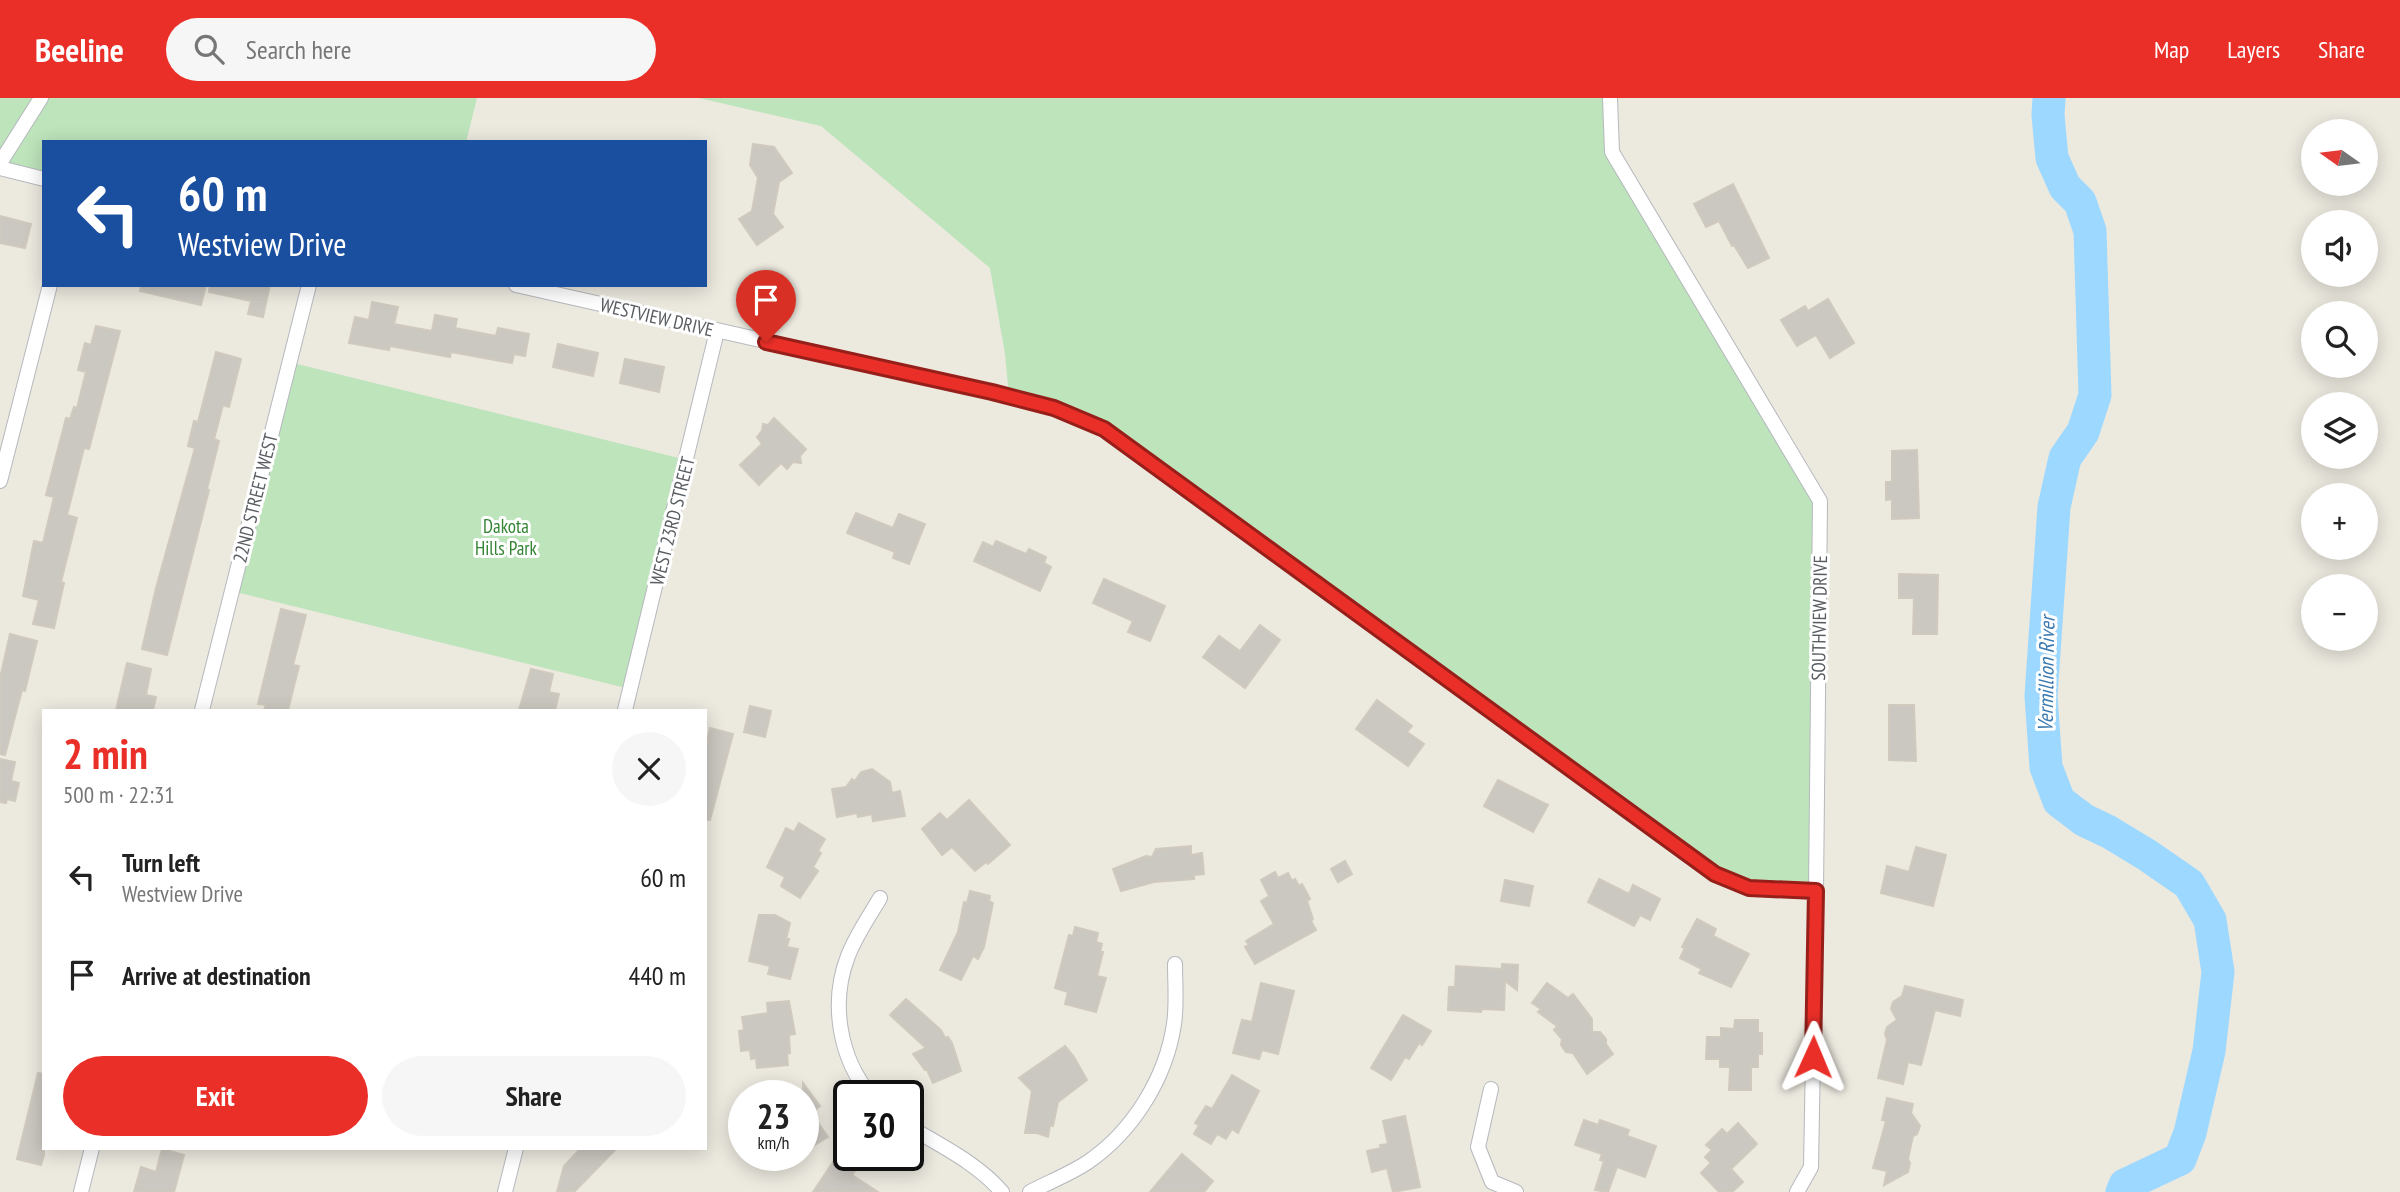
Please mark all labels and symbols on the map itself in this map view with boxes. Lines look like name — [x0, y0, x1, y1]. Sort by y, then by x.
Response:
north arrow — [2301, 119, 2378, 196]
pin — [736, 270, 796, 342]
street label: WESTVIEW DRIVE — [598, 292, 716, 342]
street label: 22ND STREET WEST — [227, 430, 283, 565]
street label: WEST 23RD STREET — [644, 454, 700, 588]
park label: Dakota Hills Park — [475, 514, 538, 560]
street label: SOUTHVIEW DRIVE — [1806, 555, 1832, 681]
water label: Vermillion River — [2031, 613, 2061, 732]
position arrow — [1776, 1020, 1850, 1094]
speed limit sign: 30 — [833, 1080, 924, 1171]

